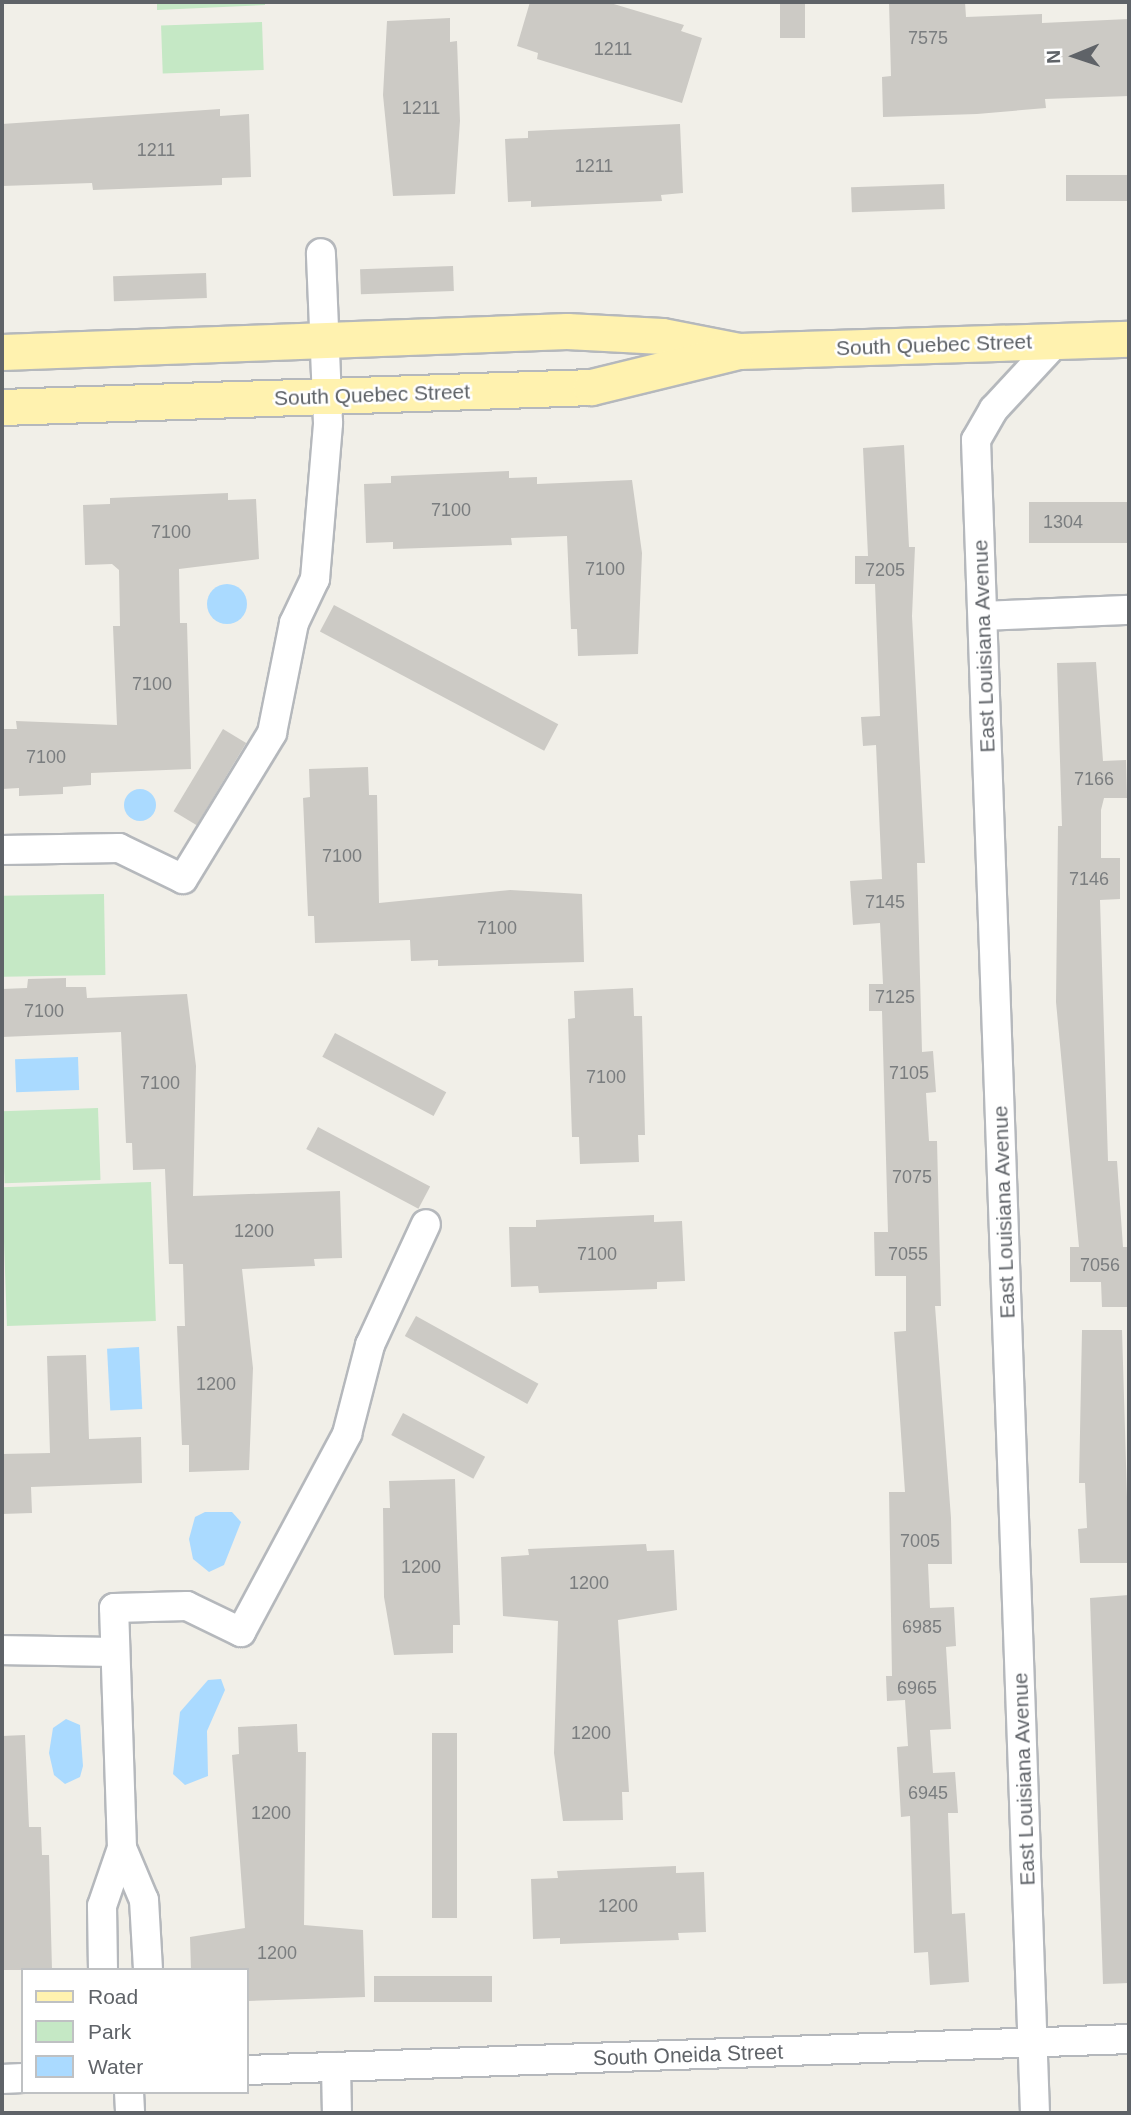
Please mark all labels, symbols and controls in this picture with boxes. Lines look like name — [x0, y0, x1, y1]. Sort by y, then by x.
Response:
north arrow — [1040, 21, 1110, 91]
house number: 7575 — [908, 27, 948, 49]
house number: 1211 — [594, 38, 632, 60]
text: N — [1043, 50, 1064, 64]
house number: 1211 — [402, 97, 440, 119]
house number: 1211 — [137, 139, 175, 161]
house number: 1211 — [575, 155, 613, 177]
street label: South Quebec Street — [836, 329, 1032, 361]
street label: South Quebec Street — [274, 379, 470, 411]
house number: 7100 — [431, 499, 471, 521]
house number: 1304 — [1043, 511, 1083, 533]
house number: 7100 — [151, 521, 191, 543]
street label: East Louisiana Avenue — [968, 538, 1000, 754]
house number: 7100 — [585, 558, 625, 580]
house number: 7205 — [865, 559, 905, 581]
house number: 7100 — [132, 673, 172, 695]
house number: 7100 — [26, 746, 66, 768]
house number: 7166 — [1074, 768, 1114, 790]
house number: 7100 — [322, 845, 362, 867]
house number: 7146 — [1069, 868, 1109, 890]
house number: 7145 — [865, 891, 905, 913]
house number: 7100 — [477, 917, 517, 939]
house number: 7125 — [875, 986, 915, 1008]
house number: 7100 — [24, 1000, 64, 1022]
house number: 7105 — [889, 1062, 929, 1084]
house number: 7100 — [586, 1066, 626, 1088]
house number: 7100 — [140, 1072, 180, 1094]
street label: East Louisiana Avenue — [988, 1104, 1020, 1320]
house number: 7075 — [892, 1166, 932, 1188]
house number: 1200 — [234, 1220, 274, 1242]
house number: 7100 — [577, 1243, 617, 1265]
house number: 7055 — [888, 1243, 928, 1265]
house number: 7056 — [1080, 1254, 1120, 1276]
house number: 1200 — [196, 1373, 236, 1395]
house number: 7005 — [900, 1530, 940, 1552]
house number: 1200 — [401, 1556, 441, 1578]
house number: 1200 — [569, 1572, 609, 1594]
house number: 6985 — [902, 1616, 942, 1638]
street label: East Louisiana Avenue — [1008, 1671, 1040, 1887]
house number: 6965 — [897, 1677, 937, 1699]
house number: 1200 — [571, 1722, 611, 1744]
house number: 6945 — [908, 1782, 948, 1804]
house number: 1200 — [251, 1802, 291, 1824]
house number: 1200 — [598, 1895, 638, 1917]
house number: 1200 — [257, 1942, 297, 1964]
legend — [21, 1968, 248, 2094]
text: Road — [88, 1985, 138, 2008]
text: Park — [88, 2020, 131, 2043]
street label: South Oneida Street — [592, 2039, 784, 2071]
text: Water — [88, 2055, 143, 2078]

